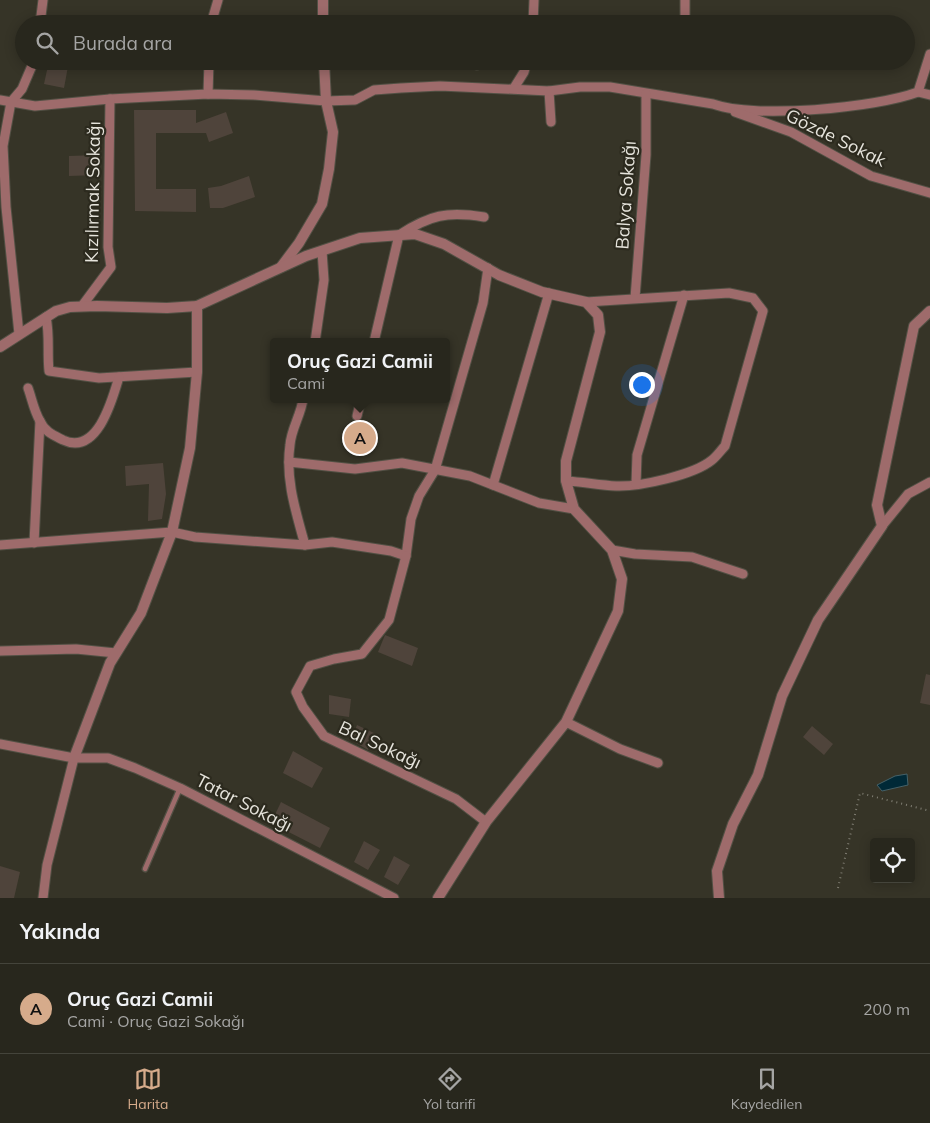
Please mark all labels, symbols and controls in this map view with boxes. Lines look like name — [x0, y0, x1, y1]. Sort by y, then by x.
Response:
search box — [15, 15, 915, 70]
icon: search — [33, 29, 61, 57]
text: Burada ara — [73, 31, 172, 55]
street label: Gözde Sokak — [782, 103, 891, 172]
street label: Kızılırmak Sokağı — [80, 121, 105, 263]
street label: Balya Sokağı — [610, 140, 641, 250]
popup — [270, 338, 450, 403]
text: Oruç Gazi Camii — [287, 349, 433, 373]
your location — [629, 372, 655, 398]
text: Cami — [287, 373, 325, 393]
pin: A — [344, 419, 376, 457]
street label: Bal Sokağı — [335, 715, 425, 774]
street label: Tatar Sokağı — [192, 768, 296, 837]
map controls — [870, 838, 915, 883]
button: locate — [870, 838, 915, 883]
text: Yakında — [20, 918, 100, 944]
text: Oruç Gazi Camii — [67, 987, 213, 1011]
text: A — [30, 999, 42, 1019]
text: 200 m — [863, 999, 910, 1019]
text: Cami · Oruç Gazi Sokağı — [67, 1011, 245, 1031]
tab: Harita — [128, 1065, 168, 1113]
tab: Yol tarifi — [424, 1065, 476, 1113]
tab: Kaydedilen — [731, 1065, 802, 1113]

